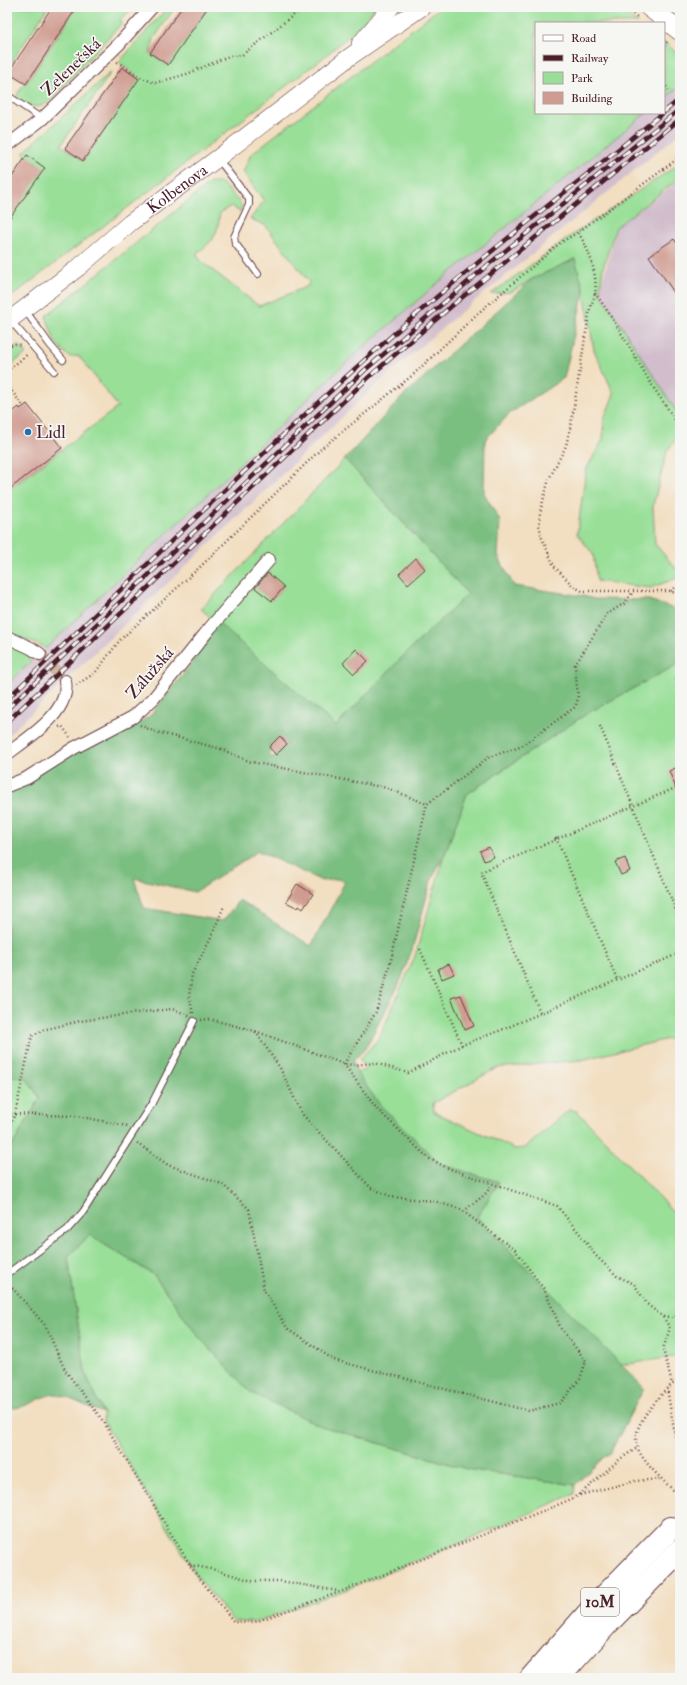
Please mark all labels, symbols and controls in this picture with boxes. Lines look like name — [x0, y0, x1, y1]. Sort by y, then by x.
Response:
legend — [535, 22, 665, 114]
text: Road — [571, 31, 596, 46]
street label: Zelenečská — [37, 33, 106, 101]
text: Railway — [571, 51, 609, 66]
text: Park — [571, 71, 593, 86]
text: Building — [571, 91, 614, 106]
street label: Kolbenova — [142, 159, 212, 218]
place label: Lidl — [36, 422, 66, 443]
marker: Lidl — [23, 427, 33, 437]
street label: Zálužská — [122, 642, 179, 703]
road number: 10M — [581, 1588, 619, 1616]

